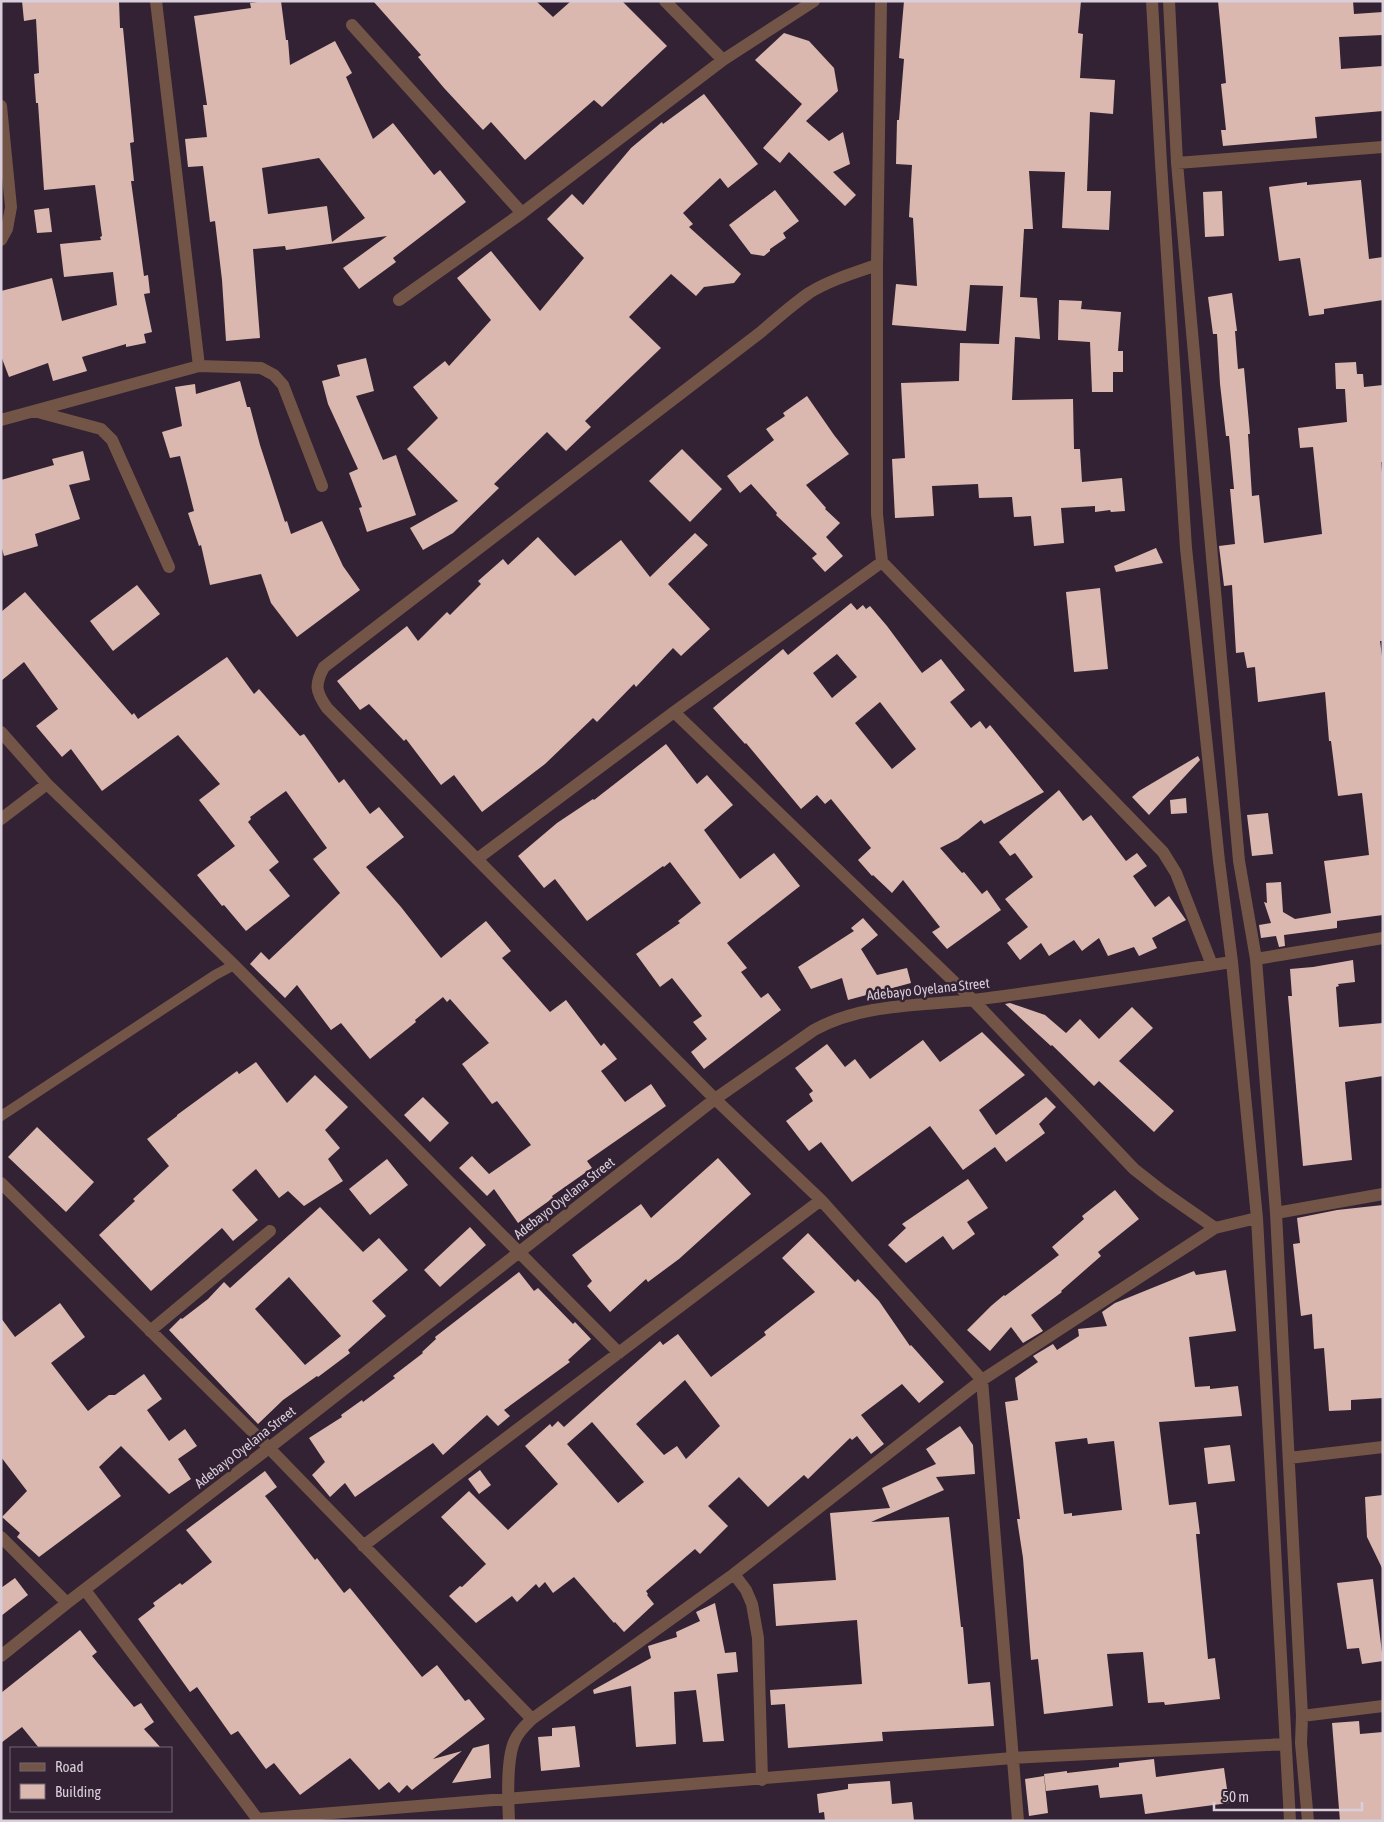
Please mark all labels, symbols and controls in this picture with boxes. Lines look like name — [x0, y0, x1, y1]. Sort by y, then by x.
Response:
street label: Adebayo Oyelana Street — [866, 975, 990, 1003]
street label: Adebayo Oyelana Street — [510, 1154, 618, 1242]
street label: Adebayo Oyelana Street — [191, 1403, 299, 1491]
legend — [10, 1747, 172, 1812]
text: Road — [55, 1758, 84, 1775]
scale bar — [1214, 1780, 1362, 1812]
text: Building — [55, 1783, 101, 1800]
text: 50 m — [1222, 1788, 1249, 1805]

